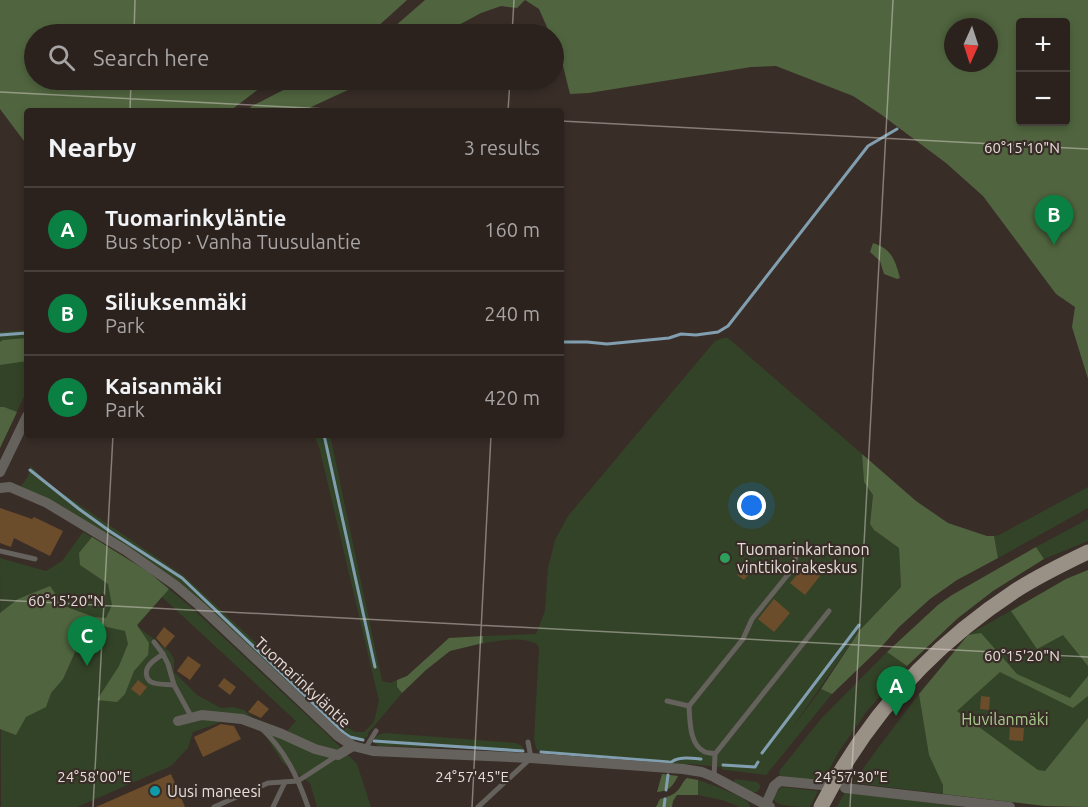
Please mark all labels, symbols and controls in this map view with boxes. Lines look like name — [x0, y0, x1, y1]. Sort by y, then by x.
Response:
north arrow — [944, 18, 998, 72]
map controls — [1016, 18, 1070, 126]
button: + — [1016, 18, 1070, 72]
search box — [24, 24, 564, 90]
icon: search — [45, 41, 78, 74]
text: Search here — [93, 45, 209, 70]
button: − — [1016, 72, 1070, 126]
text: Nearby — [48, 133, 136, 162]
text: 3 results — [464, 136, 540, 159]
text: 60°15'10"N — [984, 139, 1060, 156]
pin: B — [1034, 196, 1074, 245]
text: Tuomarinkyläntie — [105, 205, 286, 230]
text: A — [60, 218, 75, 241]
text: 160 m — [484, 218, 540, 241]
text: Bus stop · Vanha Tuusulantie — [105, 230, 361, 253]
text: Siliuksenmäki — [105, 289, 247, 314]
text: B — [61, 302, 74, 325]
text: 240 m — [484, 302, 540, 325]
text: Park — [105, 314, 145, 337]
text: Kaisanmäki — [105, 373, 222, 398]
text: C — [61, 386, 74, 409]
text: 420 m — [484, 386, 540, 409]
text: Park — [105, 398, 145, 421]
your location — [737, 491, 766, 520]
place label: Tuomarinkartanon vinttikoirakeskus — [737, 540, 870, 576]
marker: Tuomarinkartanon vinttikoirakeskus — [718, 551, 732, 565]
text: 60°15'20"N — [28, 592, 104, 609]
pin: C — [68, 616, 106, 666]
street label: Tuomarinkyläntie — [251, 633, 355, 731]
text: 60°15'20"N — [984, 647, 1060, 664]
pin: A — [876, 666, 916, 716]
park label: Huvilanmäki — [961, 710, 1049, 728]
text: 24°58'00"E — [57, 768, 131, 785]
text: 24°57'45"E — [435, 768, 509, 785]
text: 24°57'30"E — [814, 768, 888, 785]
place label: Uusi maneesi — [167, 782, 261, 800]
marker: Uusi maneesi — [148, 784, 162, 798]

